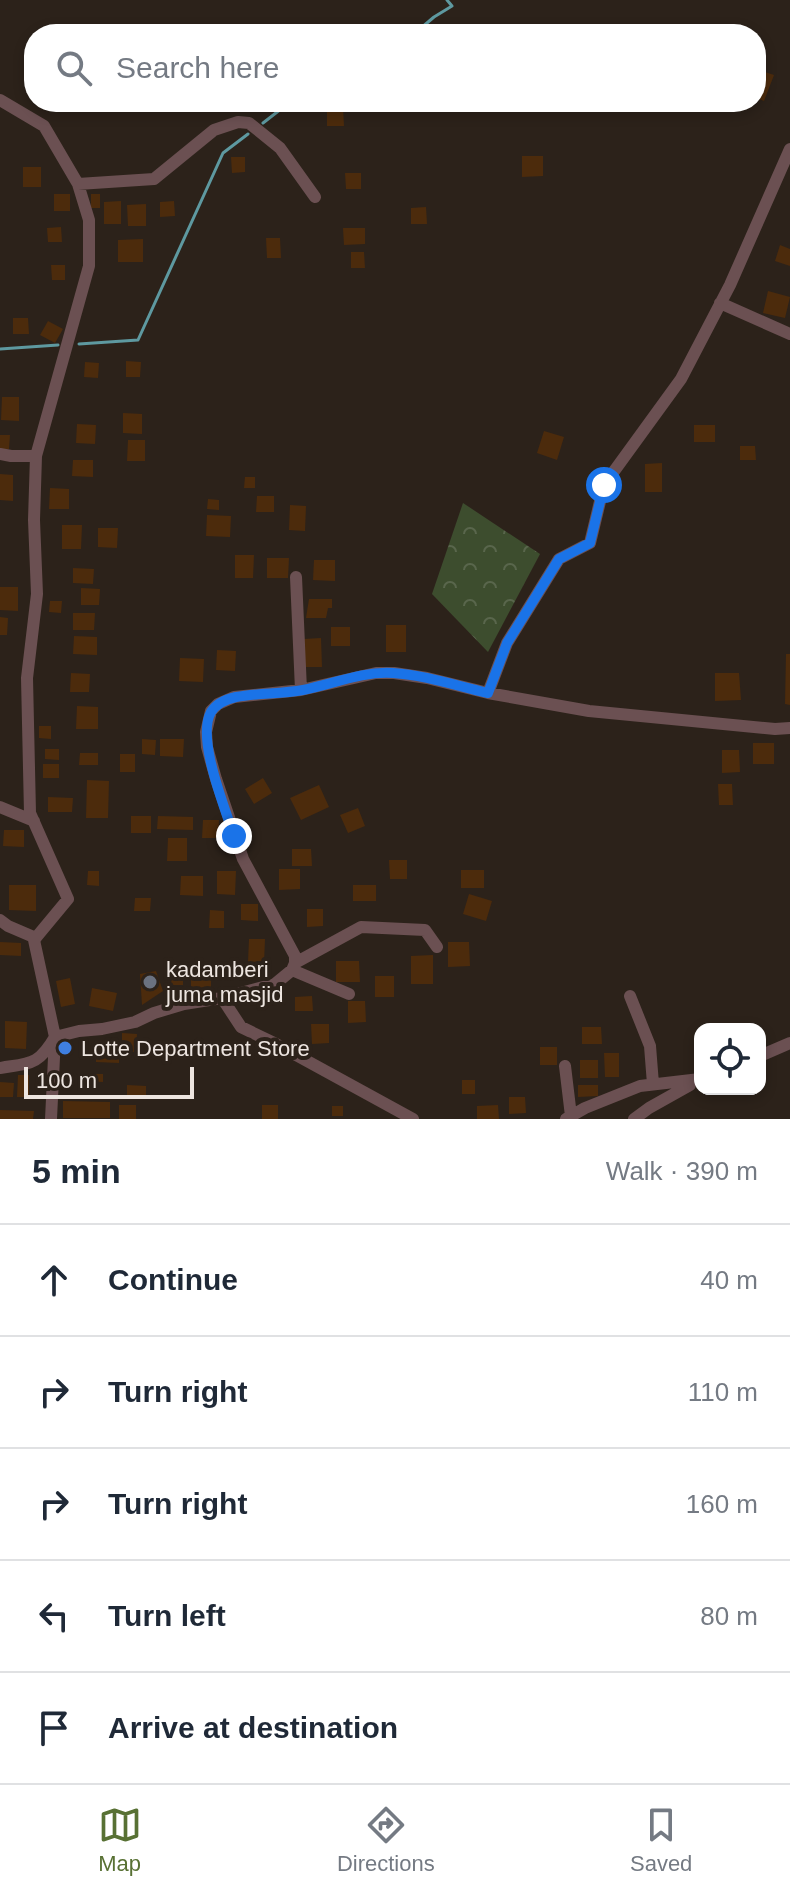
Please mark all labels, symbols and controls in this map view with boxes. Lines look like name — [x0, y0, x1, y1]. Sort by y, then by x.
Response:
search box — [24, 24, 766, 112]
icon: search — [52, 46, 96, 90]
text: Search here — [116, 51, 279, 84]
route start — [586, 467, 622, 503]
route end — [216, 818, 252, 854]
place label: kadamberi juma masjid — [165, 957, 283, 1007]
marker: kadamberi juma masjid — [141, 973, 159, 991]
map controls — [694, 1023, 766, 1095]
button: locate — [694, 1023, 766, 1095]
place label: Lotte Department Store — [81, 1036, 310, 1061]
marker: Lotte Department Store — [56, 1039, 74, 1057]
scale bar — [24, 1063, 194, 1099]
text: 100 m — [36, 1068, 97, 1093]
text: 5 min — [32, 1152, 121, 1190]
text: Walk · 390 m — [606, 1156, 758, 1186]
icon: ahead — [32, 1258, 76, 1302]
text: Continue — [108, 1263, 238, 1296]
text: 40 m — [700, 1265, 758, 1295]
icon: right — [32, 1370, 76, 1414]
text: Turn right — [108, 1375, 247, 1408]
text: 110 m — [688, 1377, 758, 1407]
icon: right — [32, 1482, 76, 1526]
text: Turn right — [108, 1487, 247, 1520]
text: 160 m — [686, 1489, 758, 1519]
icon: left — [32, 1594, 76, 1638]
text: Turn left — [108, 1599, 226, 1632]
text: 80 m — [700, 1601, 758, 1631]
icon: arrive — [32, 1706, 76, 1750]
text: Arrive at destination — [108, 1711, 398, 1744]
tab: Map — [98, 1803, 142, 1877]
tab: Directions — [337, 1803, 435, 1877]
tab: Saved — [630, 1803, 692, 1877]

